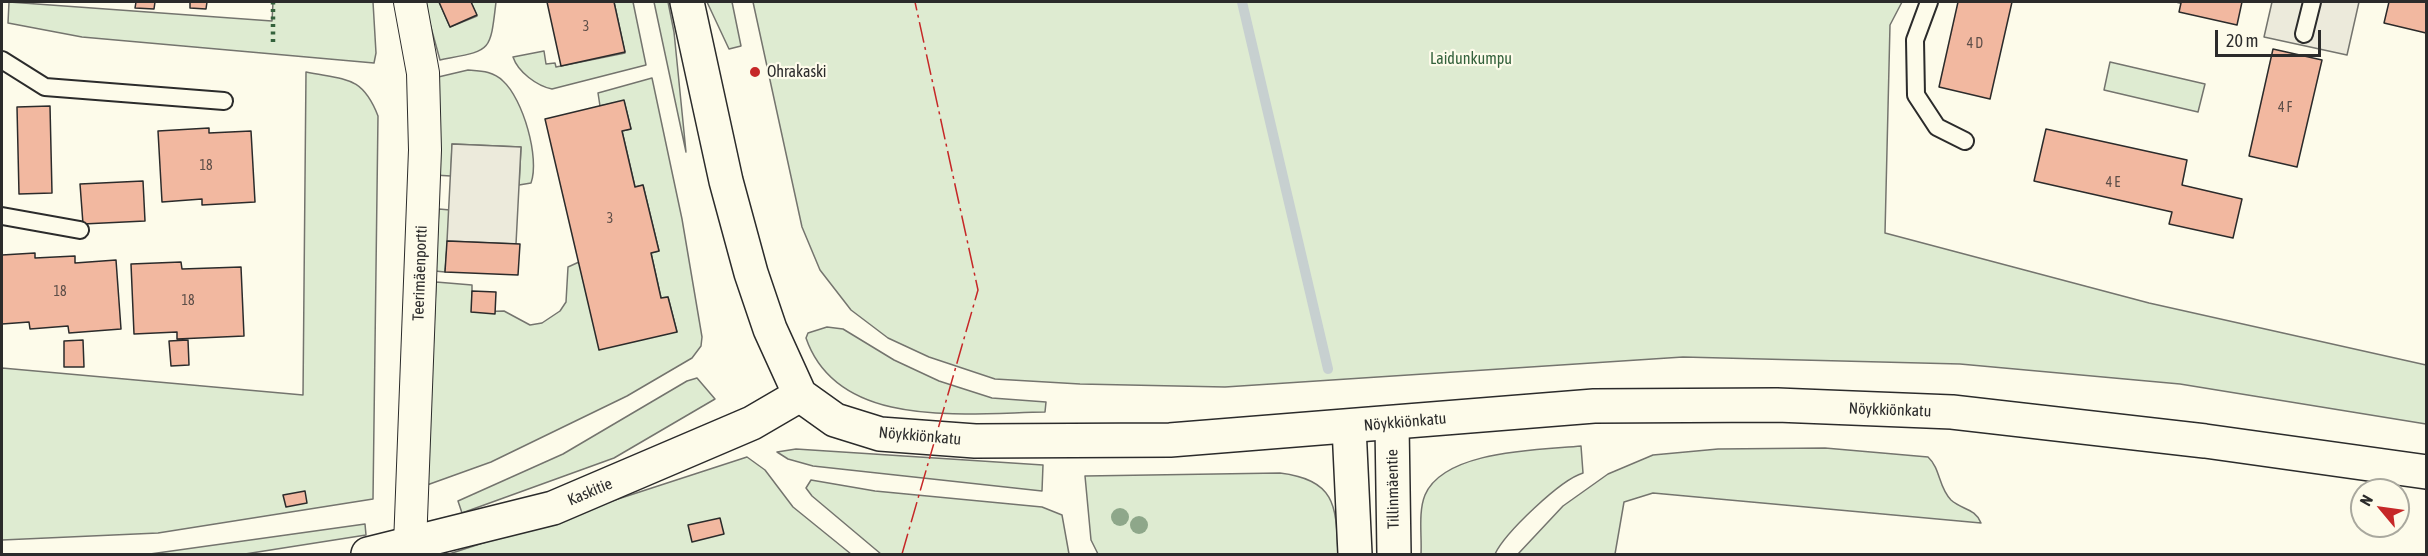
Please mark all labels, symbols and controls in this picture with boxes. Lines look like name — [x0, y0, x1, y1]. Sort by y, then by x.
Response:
scale bar — [2218, 18, 2324, 56]
house number: 3 — [583, 19, 589, 35]
text: 20 m — [2226, 30, 2258, 51]
house number: 4 D — [1967, 36, 1983, 52]
park label: Laidunkumpu — [1430, 49, 1512, 69]
place label: Ohrakaski — [767, 62, 826, 82]
marker: Ohrakaski — [748, 65, 762, 79]
house number: 4 F — [2278, 100, 2292, 116]
house number: 18 — [199, 158, 213, 174]
house number: 4 E — [2106, 175, 2120, 191]
house number: 3 — [607, 211, 613, 227]
street label: Teerimäenportti — [409, 225, 431, 321]
house number: 18 — [53, 284, 67, 300]
house number: 18 — [181, 293, 195, 309]
street label: Nöykkiönkatu — [1848, 399, 1932, 421]
street label: Nöykkiönkatu — [1363, 409, 1447, 435]
street label: Nöykkiönkatu — [878, 423, 962, 449]
street label: Tillinmäentie — [1383, 449, 1403, 529]
street label: Kaskitie — [565, 474, 615, 510]
north arrow — [2350, 478, 2410, 538]
text: N — [2356, 492, 2376, 509]

